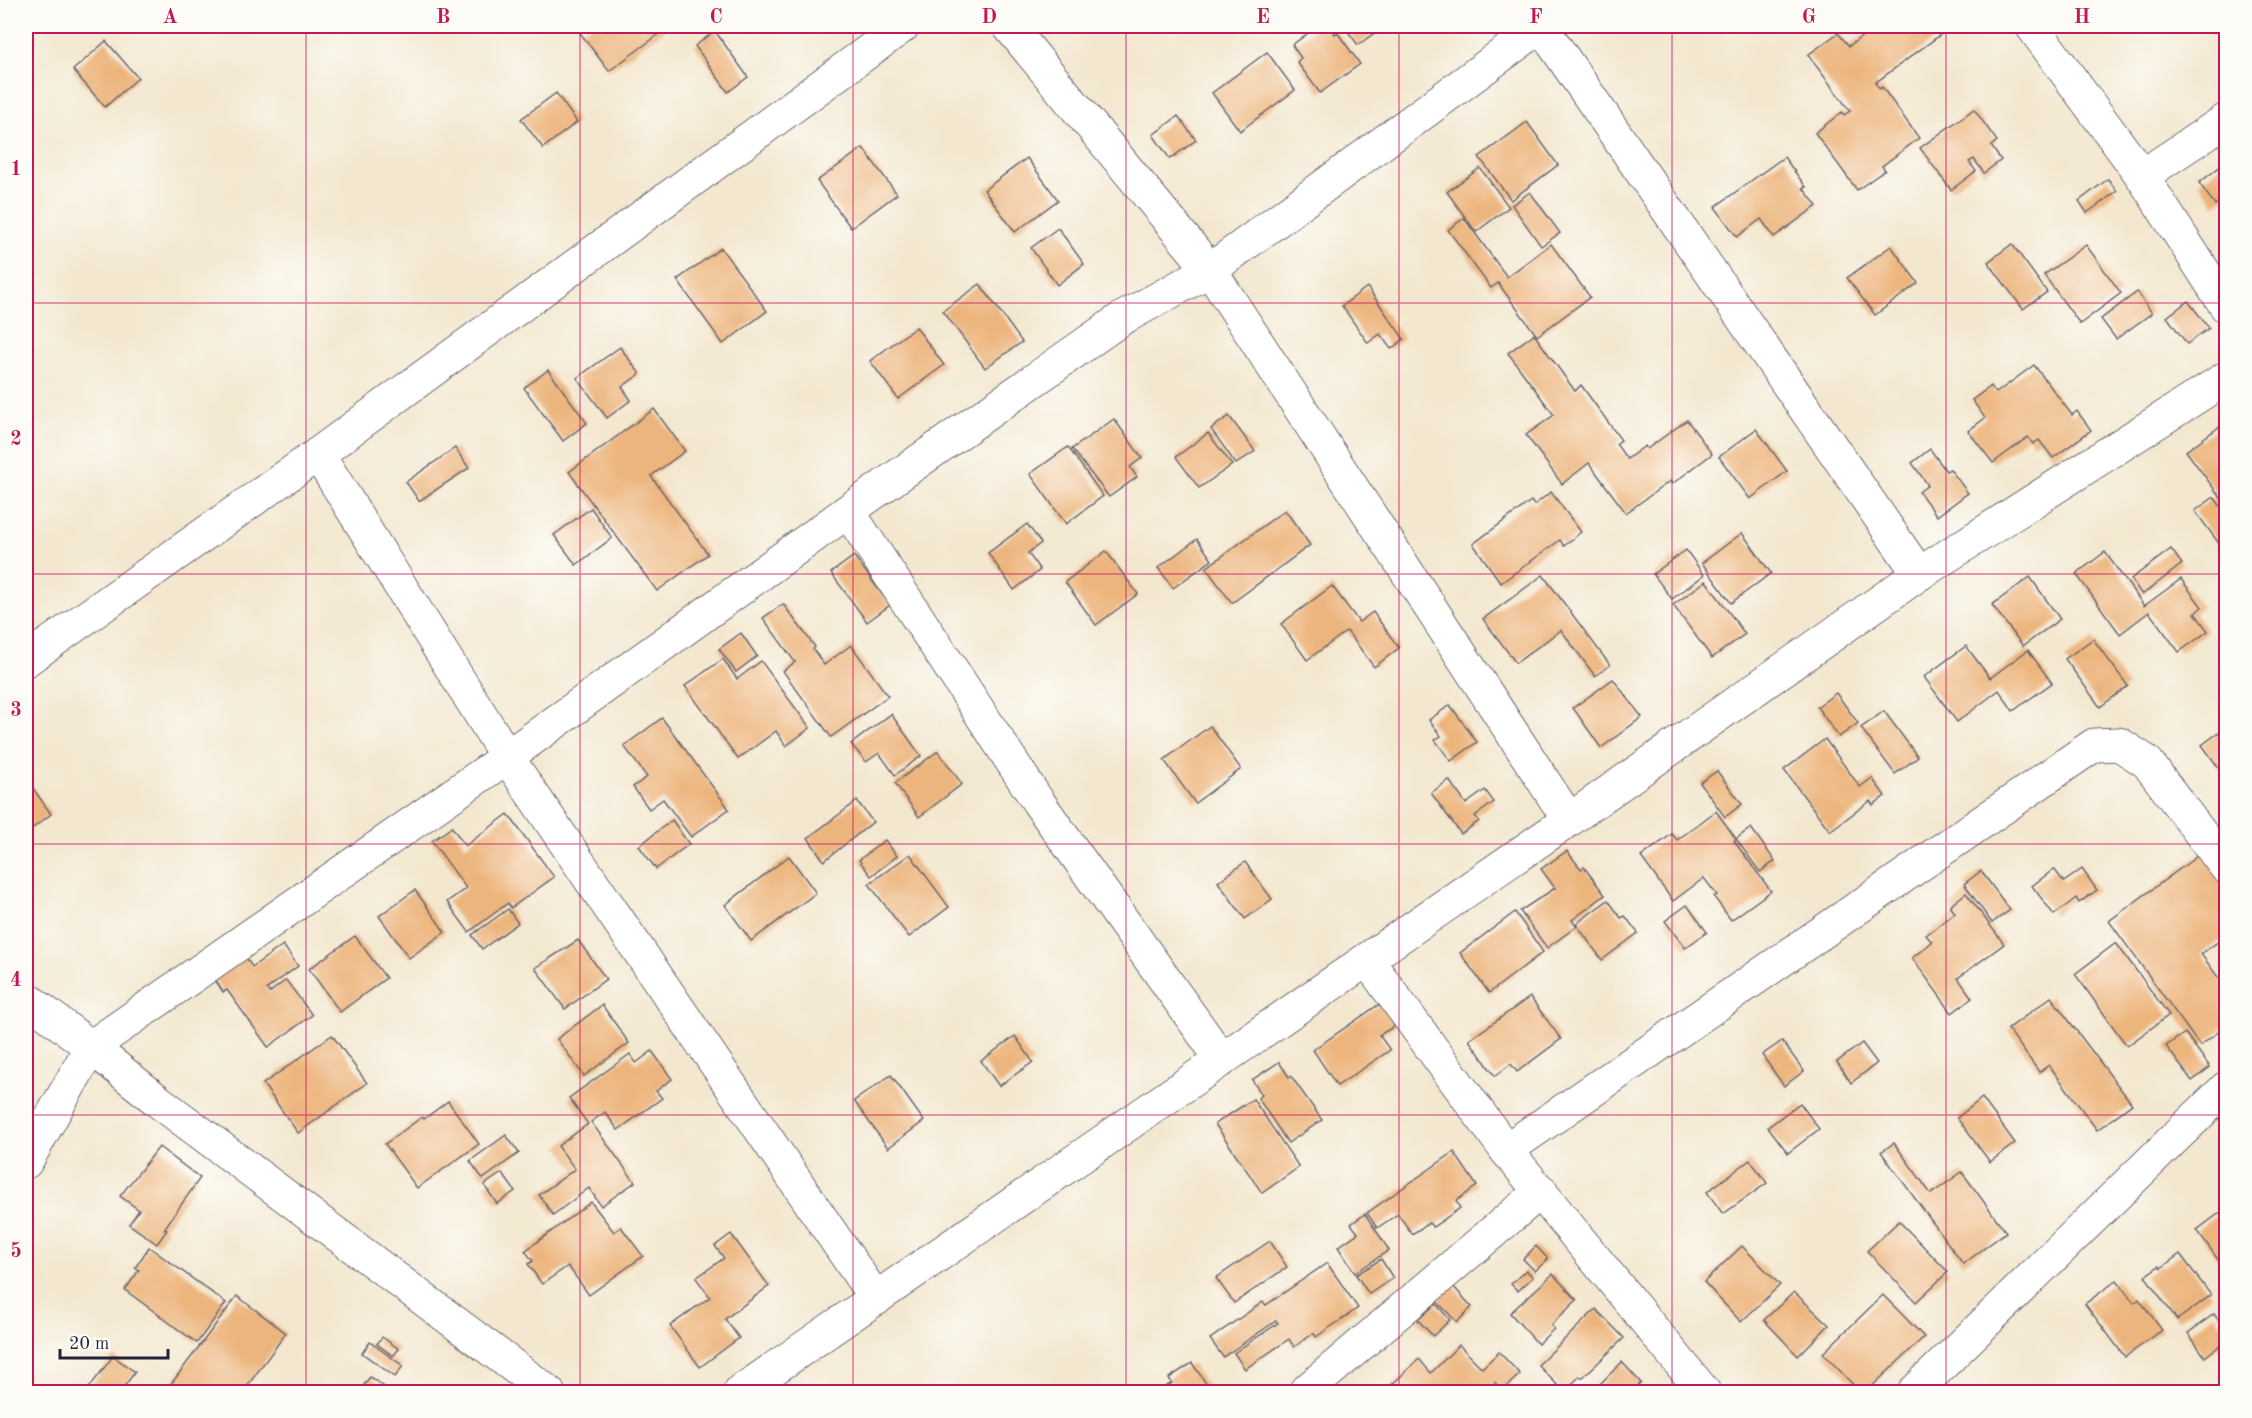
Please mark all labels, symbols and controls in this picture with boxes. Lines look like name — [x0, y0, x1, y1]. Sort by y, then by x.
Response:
text: A — [162, 8, 178, 28]
text: B — [436, 8, 450, 28]
text: C — [709, 8, 723, 28]
text: D — [981, 8, 997, 28]
text: E — [1256, 8, 1270, 28]
text: F — [1529, 8, 1543, 28]
text: G — [1802, 8, 1816, 28]
text: H — [2074, 8, 2090, 28]
text: 1 — [10, 160, 22, 180]
text: 2 — [10, 430, 22, 450]
text: 3 — [10, 701, 22, 721]
text: 4 — [10, 971, 22, 991]
text: 5 — [10, 1241, 22, 1262]
scale bar — [60, 1322, 168, 1360]
text: 20 m — [69, 1335, 109, 1353]

